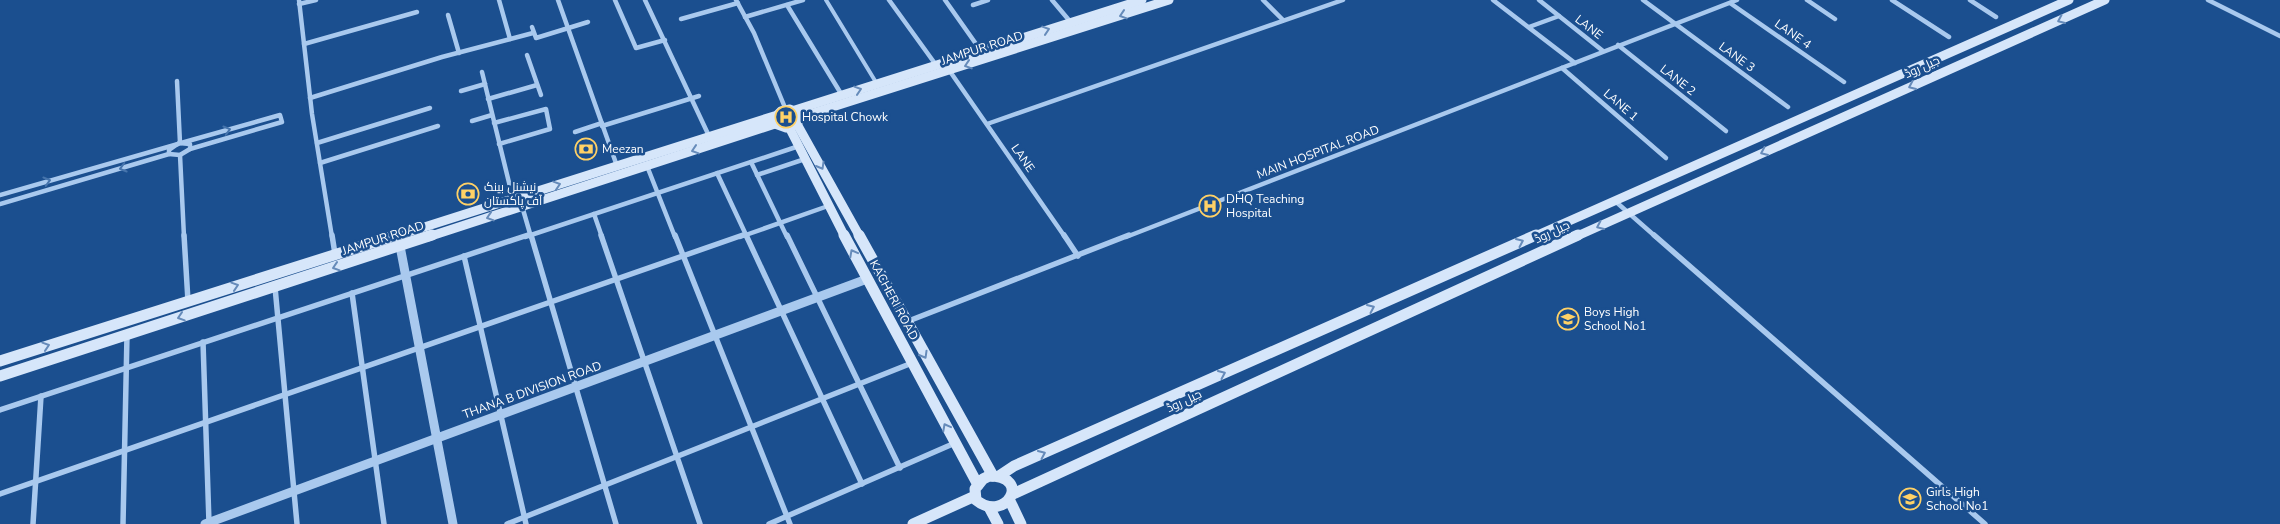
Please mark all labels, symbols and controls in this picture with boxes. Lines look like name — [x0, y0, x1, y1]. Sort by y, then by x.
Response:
one-way arrow — [1119, 9, 1128, 19]
street label: LANE — [1572, 11, 1606, 43]
one-way arrow — [2057, 13, 2066, 24]
street label: LANE 4 — [1772, 16, 1814, 52]
one-way arrow — [1042, 26, 1050, 36]
street label: JAMPUR ROAD — [938, 27, 1025, 69]
street label: LANE 3 — [1716, 38, 1758, 76]
street label: جیل روڈ — [1902, 52, 1942, 82]
one-way arrow — [965, 59, 973, 69]
street label: LANE 2 — [1657, 61, 1699, 99]
one-way arrow — [1908, 80, 1917, 90]
street label: LANE 1 — [1600, 85, 1642, 125]
one-way arrow — [853, 86, 862, 96]
hospital icon: Hospital Chowk — [774, 105, 798, 129]
place label: Hospital Chowk — [802, 109, 889, 125]
street label: MAIN HOSPITAL ROAD — [1255, 121, 1382, 183]
one-way arrow — [223, 125, 231, 135]
bank icon: Meezan — [574, 137, 598, 161]
place label: Meezan — [602, 141, 644, 157]
street label: LANE — [1008, 141, 1038, 175]
one-way arrow — [691, 145, 700, 155]
one-way arrow — [1760, 146, 1769, 157]
one-way arrow — [815, 160, 825, 169]
one-way arrow — [119, 163, 127, 173]
one-way arrow — [42, 177, 50, 187]
place label: نیشنل بینک آف پاکستان — [484, 179, 543, 210]
one-way arrow — [552, 181, 560, 191]
bank icon: نیشنل بینک آف پاکستان — [456, 182, 480, 206]
place label: DHQ Teaching Hospital — [1226, 191, 1304, 221]
hospital icon: DHQ Teaching Hospital — [1198, 194, 1222, 218]
one-way arrow — [487, 211, 495, 221]
street label: JAMPUR ROAD — [339, 217, 426, 259]
street label: جیل روڈ — [1532, 217, 1572, 247]
one-way arrow — [1596, 219, 1605, 230]
one-way arrow — [1515, 238, 1524, 249]
one-way arrow — [849, 249, 859, 258]
street label: KACHERI ROAD — [866, 257, 922, 343]
one-way arrow — [332, 261, 340, 271]
one-way arrow — [230, 282, 238, 292]
one-way arrow — [1366, 304, 1375, 315]
place label: Boys High School No1 — [1584, 304, 1647, 334]
school or university icon: Boys High School No1 — [1556, 307, 1580, 331]
one-way arrow — [178, 311, 186, 321]
one-way arrow — [42, 342, 50, 352]
one-way arrow — [918, 349, 928, 358]
street label: THANA B DIVISION ROAD — [460, 357, 604, 423]
one-way arrow — [1217, 369, 1226, 380]
street label: جیل روڈ — [1164, 386, 1204, 416]
one-way arrow — [942, 423, 952, 432]
one-way arrow — [1037, 449, 1046, 460]
place label: Girls High School No1 — [1926, 484, 1989, 514]
school or university icon: Girls High School No1 — [1898, 487, 1922, 511]

